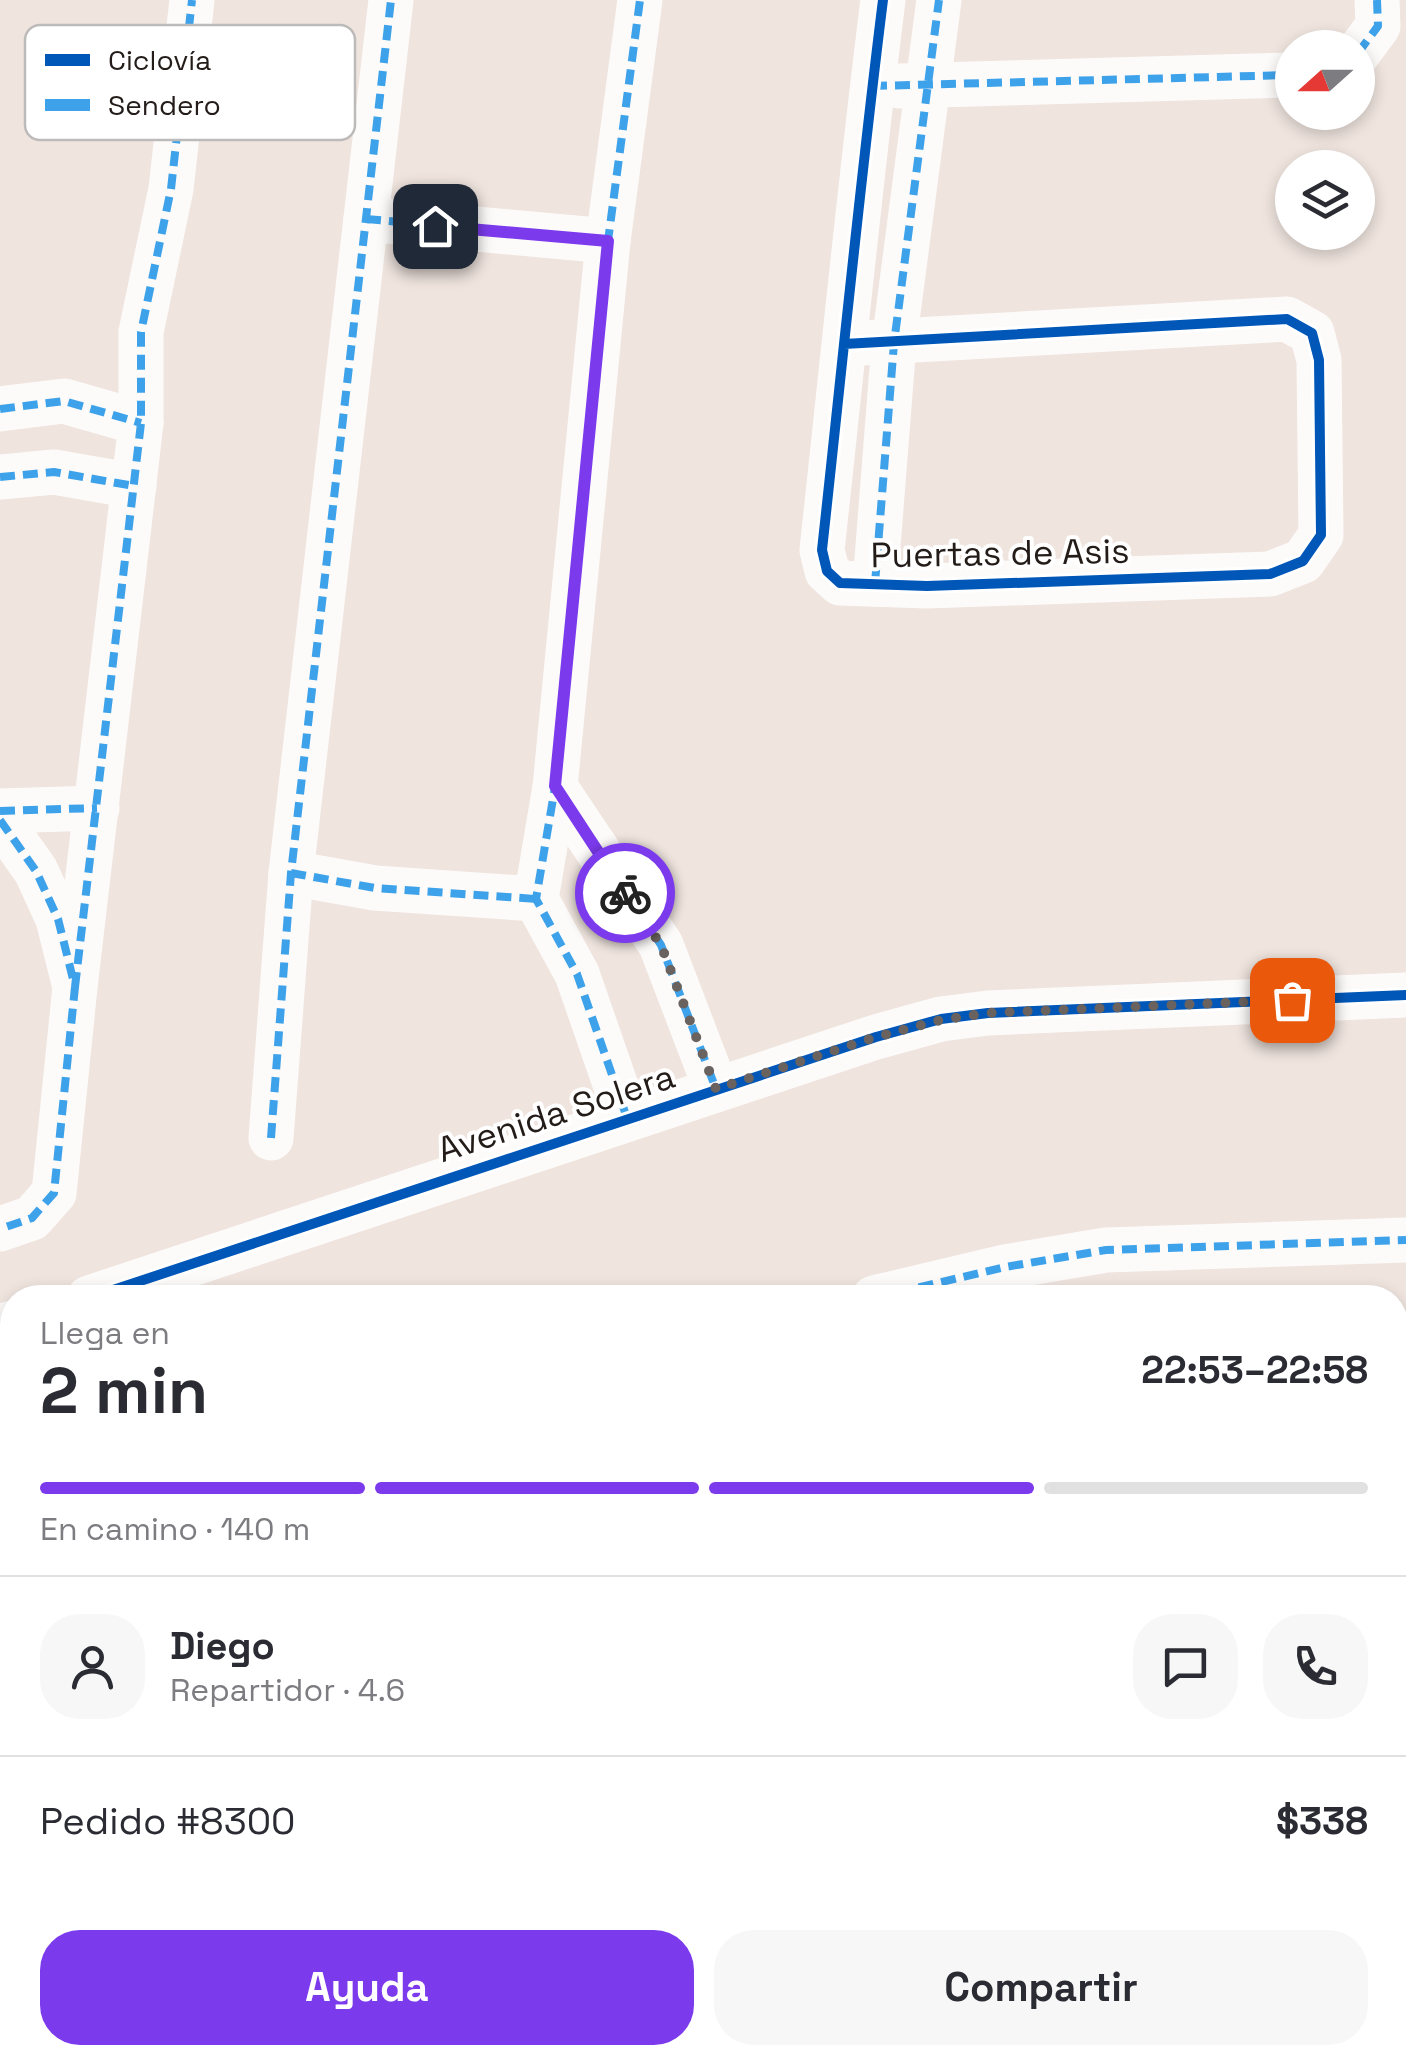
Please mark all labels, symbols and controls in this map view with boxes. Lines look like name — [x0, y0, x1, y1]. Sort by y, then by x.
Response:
legend — [25, 25, 355, 140]
north arrow — [1275, 30, 1375, 130]
map controls — [1275, 30, 1375, 250]
text: Ciclovía — [108, 42, 211, 78]
text: Sendero — [108, 87, 221, 123]
button: layers — [1275, 150, 1375, 250]
pin — [393, 184, 478, 269]
icon: home — [408, 199, 463, 254]
street label: Puertas de Asis — [870, 529, 1130, 577]
courier — [575, 843, 675, 943]
icon: bike — [598, 866, 653, 921]
pin — [1250, 958, 1335, 1043]
icon: bag — [1265, 973, 1320, 1028]
street label: Avenida Solera — [432, 1054, 680, 1172]
text: Llega en — [40, 1313, 170, 1353]
text: 22:53–22:58 — [1141, 1346, 1368, 1394]
text: 2 min — [40, 1349, 208, 1432]
text: En camino · 140 m — [40, 1509, 310, 1549]
button: person — [40, 1614, 145, 1719]
button: chat — [1133, 1614, 1238, 1719]
button: phone — [1263, 1614, 1368, 1719]
text: Diego — [170, 1622, 275, 1670]
text: Repartidor · 4.6 — [170, 1670, 405, 1710]
text: Pedido #8300 — [40, 1797, 295, 1845]
text: $338 — [1276, 1797, 1368, 1845]
button: Ayuda — [40, 1930, 694, 2045]
button: Compartir — [714, 1930, 1368, 2045]

